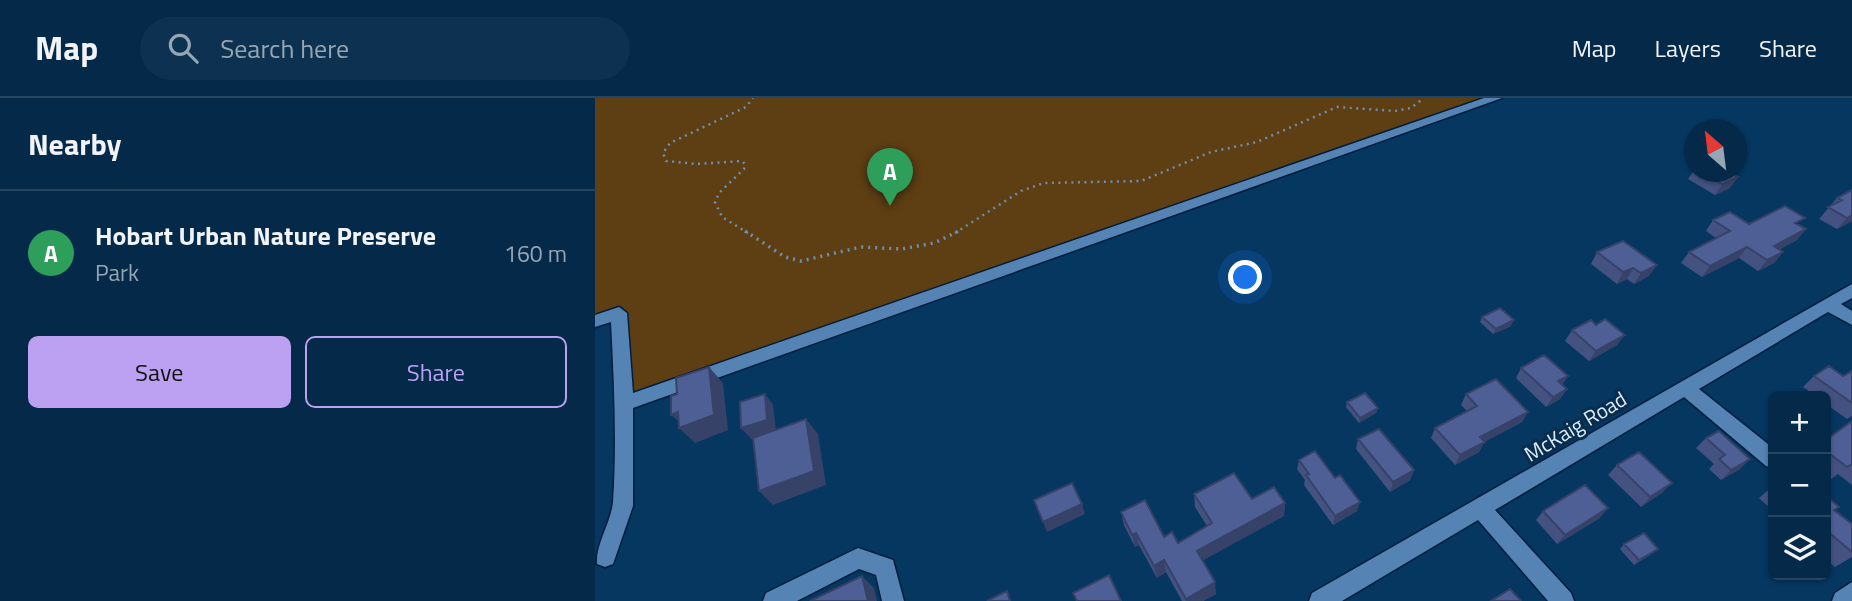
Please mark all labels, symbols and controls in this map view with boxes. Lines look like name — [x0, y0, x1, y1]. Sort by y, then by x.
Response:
search box — [140, 17, 630, 80]
text: Map — [35, 23, 98, 73]
icon: search — [164, 29, 202, 67]
text: Search here — [220, 29, 349, 68]
text: Map — [1572, 30, 1617, 66]
text: Layers — [1655, 30, 1721, 66]
text: Share — [1759, 30, 1817, 66]
north arrow — [1684, 119, 1747, 182]
text: Nearby — [28, 121, 121, 167]
pin: A — [867, 148, 913, 206]
text: Hobart Urban Nature Preserve — [95, 216, 436, 255]
text: A — [44, 236, 58, 271]
text: 160 m — [504, 236, 567, 271]
text: Park — [95, 255, 139, 290]
your location — [1228, 260, 1262, 294]
button: Save — [28, 336, 291, 408]
button: Share — [305, 336, 567, 408]
street label: McKaig Road — [1518, 383, 1632, 469]
map controls — [1768, 391, 1831, 580]
button: + — [1768, 391, 1831, 454]
button: − — [1768, 454, 1831, 517]
button: layers — [1768, 517, 1831, 580]

